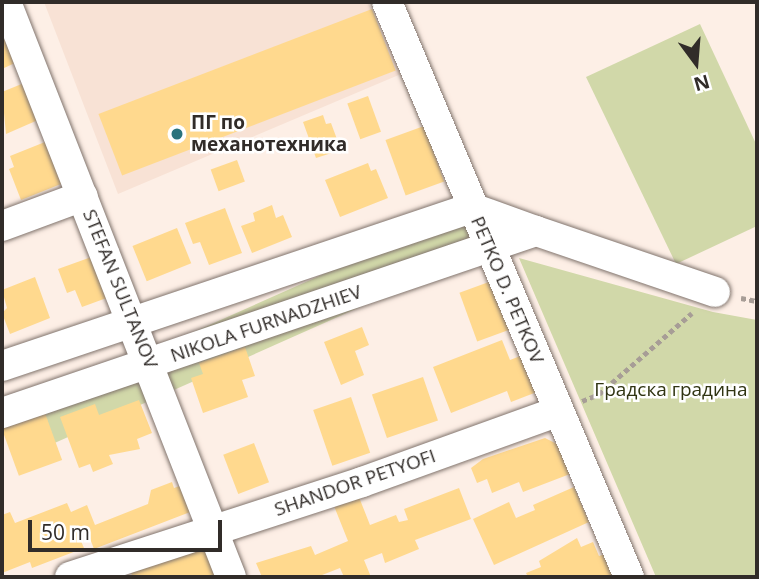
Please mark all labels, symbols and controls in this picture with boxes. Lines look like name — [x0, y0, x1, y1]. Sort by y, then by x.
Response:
north arrow — [661, 28, 731, 98]
text: N — [691, 69, 713, 98]
place label: ПГ по механотехника — [191, 112, 347, 156]
marker: ПГ по механотехника — [169, 126, 185, 142]
street label: STEFAN SULTANOV — [78, 206, 162, 372]
street label: PETKO D. PETKOV — [466, 213, 548, 367]
street label: NIKOLA FURNADZHIEV — [168, 281, 364, 367]
park label: Градска градина — [594, 379, 748, 401]
street label: SHANDOR PETYOFI — [271, 445, 439, 521]
scale bar — [32, 505, 226, 550]
text: 50 m — [41, 518, 90, 546]

